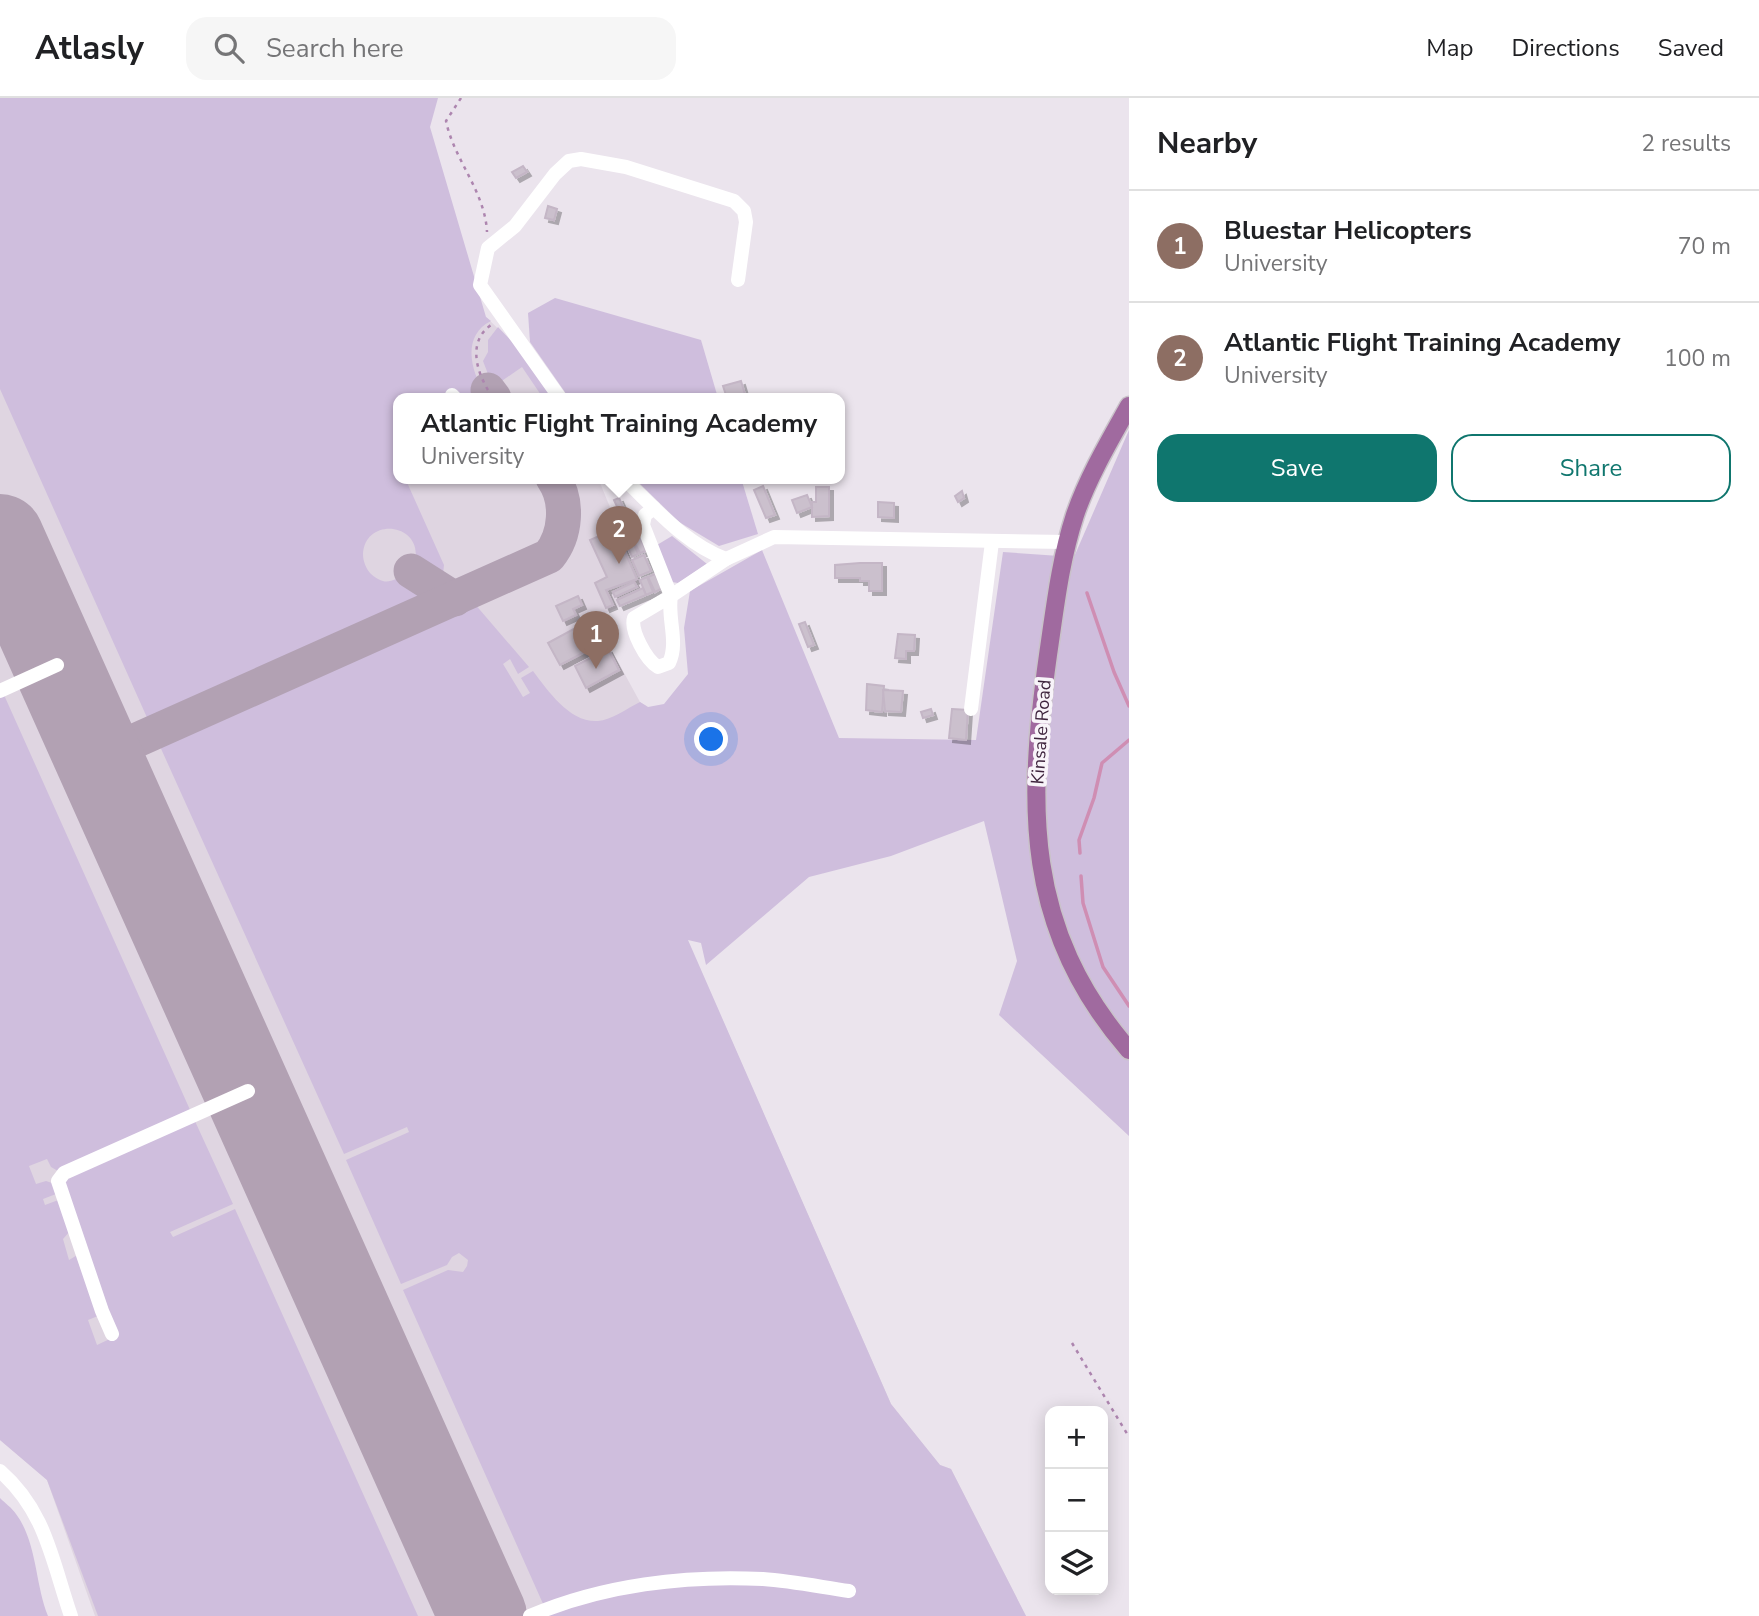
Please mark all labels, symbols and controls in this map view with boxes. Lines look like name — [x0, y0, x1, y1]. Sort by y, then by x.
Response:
search box — [186, 17, 676, 80]
text: Atlasly — [35, 26, 144, 71]
icon: search — [210, 29, 248, 67]
text: Search here — [266, 31, 404, 66]
text: Map — [1426, 32, 1473, 64]
text: Directions — [1511, 32, 1620, 64]
text: Saved — [1658, 32, 1724, 64]
text: Nearby — [1157, 123, 1257, 164]
text: 2 results — [1641, 128, 1731, 159]
text: Bluestar Helicopters — [1224, 213, 1472, 248]
text: 1 — [1173, 231, 1187, 262]
text: 70 m — [1678, 231, 1731, 262]
text: University — [1224, 248, 1328, 279]
text: Atlantic Flight Training Academy — [1224, 325, 1621, 360]
text: 2 — [1173, 343, 1187, 374]
text: 100 m — [1664, 343, 1731, 374]
text: University — [1224, 360, 1328, 391]
popup — [393, 393, 845, 484]
text: Atlantic Flight Training Academy — [421, 406, 817, 441]
button: Save — [1157, 434, 1437, 502]
button: Share — [1451, 434, 1731, 502]
text: University — [421, 441, 524, 472]
pin: 2 — [596, 506, 642, 564]
pin: 1 — [573, 611, 619, 669]
street label: Kinsale Road — [1025, 679, 1057, 785]
your location — [694, 722, 728, 756]
map controls — [1045, 1406, 1108, 1595]
button: + — [1045, 1406, 1108, 1469]
button: − — [1045, 1469, 1108, 1532]
button: layers — [1045, 1532, 1108, 1595]

